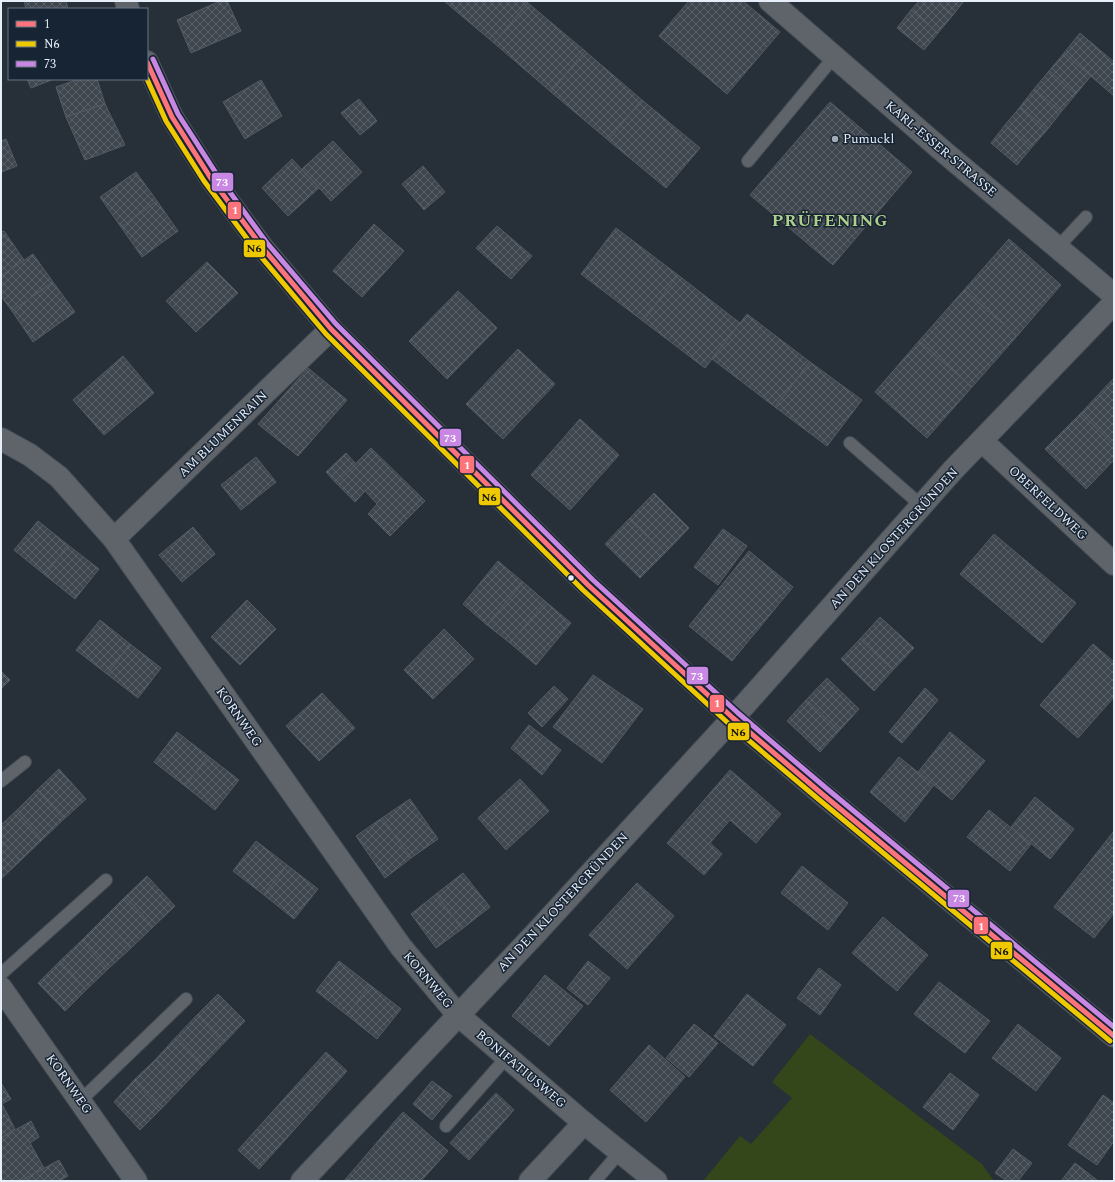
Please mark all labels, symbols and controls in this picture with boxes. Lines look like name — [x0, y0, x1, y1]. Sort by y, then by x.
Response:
legend — [8, 8, 148, 80]
text: 1 — [44, 15, 50, 34]
text: N6 — [44, 35, 60, 54]
text: 73 — [44, 55, 56, 74]
street label: KARL-ESSER-STRASSE — [881, 96, 1001, 202]
place label: Pumuckl — [843, 129, 894, 149]
marker: Pumuckl — [830, 134, 840, 144]
line badge: 73 — [211, 172, 234, 192]
text: 73 — [216, 174, 228, 191]
line badge: 1 — [227, 201, 242, 220]
text: 1 — [232, 202, 238, 219]
district label: PRÜFENING — [772, 208, 888, 234]
line badge: N6 — [243, 239, 266, 258]
text: N6 — [246, 240, 262, 257]
street label: AM BLUMENRAIN — [174, 386, 272, 482]
line badge: 73 — [439, 428, 462, 447]
text: 73 — [444, 430, 456, 447]
line badge: 1 — [459, 455, 475, 474]
text: 1 — [464, 457, 470, 474]
street label: OBERFELDWEG — [1004, 461, 1092, 545]
street label: AN DEN KLOSTERGRÜNDEN — [825, 463, 963, 613]
line badge: N6 — [478, 487, 501, 506]
text: N6 — [481, 489, 497, 506]
unlabelled marker — [566, 573, 576, 583]
line badge: 73 — [686, 666, 709, 685]
text: 73 — [691, 668, 703, 685]
street label: KORNWEG — [211, 683, 267, 751]
line badge: 1 — [709, 694, 725, 713]
text: 1 — [714, 695, 720, 712]
line badge: N6 — [727, 722, 750, 741]
text: N6 — [730, 724, 746, 741]
street label: AN DEN KLOSTERGRÜNDEN — [493, 828, 633, 976]
line badge: 73 — [947, 889, 970, 908]
text: 73 — [953, 890, 965, 907]
line badge: 1 — [973, 916, 989, 935]
text: 1 — [978, 918, 984, 935]
line badge: N6 — [990, 941, 1013, 960]
text: N6 — [993, 943, 1009, 960]
street label: KORNWEG — [398, 947, 458, 1013]
street label: BONIFATIUSWEG — [471, 1025, 571, 1113]
street label: KORNWEG — [41, 1050, 97, 1118]

